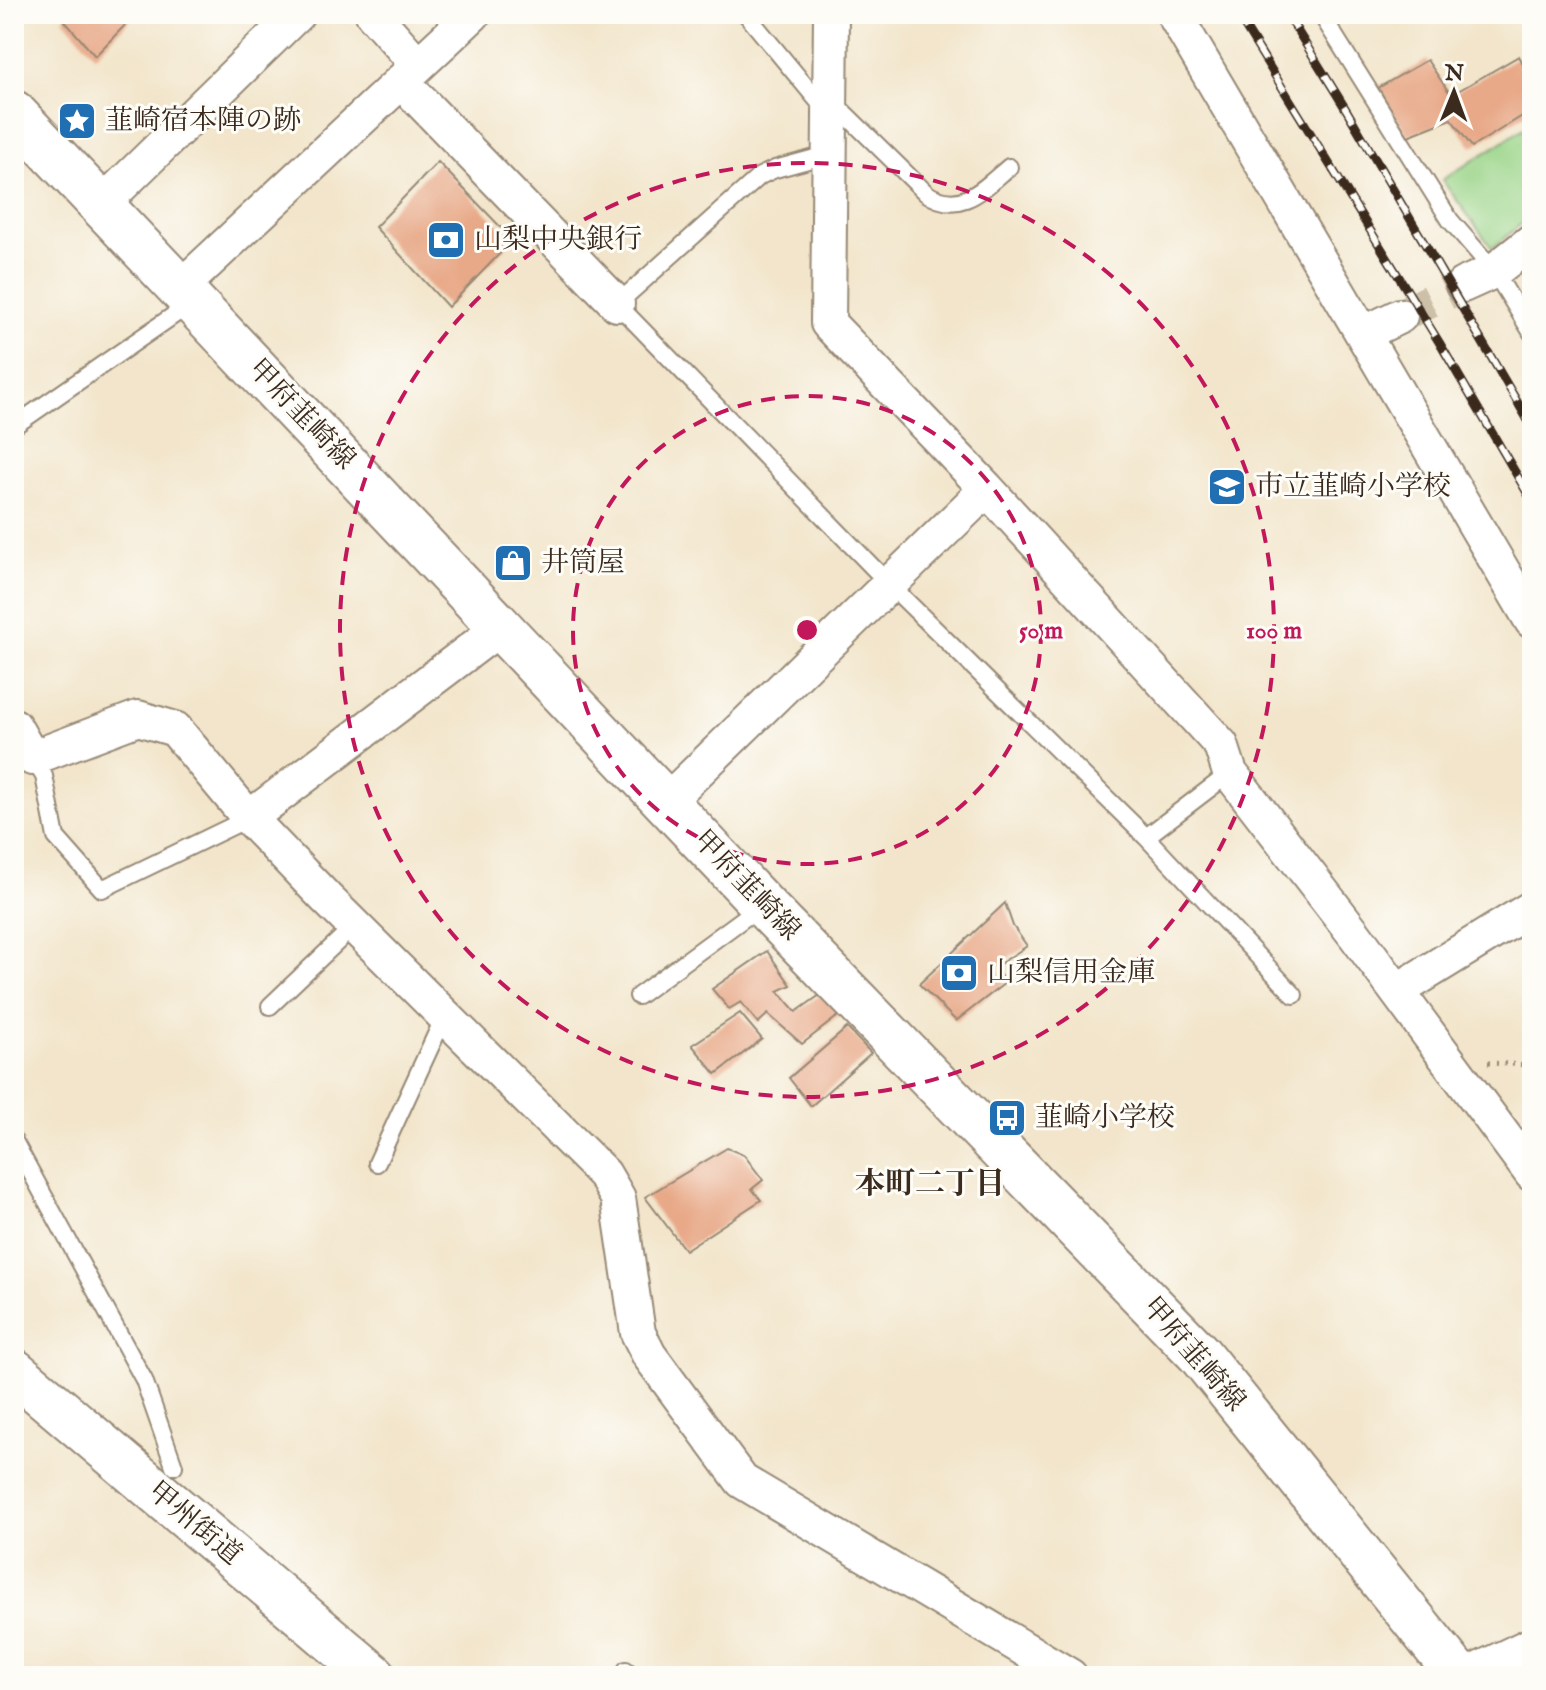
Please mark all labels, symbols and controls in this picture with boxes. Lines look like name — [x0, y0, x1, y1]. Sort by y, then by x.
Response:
north arrow — [1414, 52, 1494, 132]
text: N — [1444, 60, 1464, 88]
place icon: 韮崎宿本陣の跡 — [56, 100, 98, 142]
place label: 韮崎宿本陣の跡 — [105, 104, 301, 139]
bank icon: 山梨中央銀行 — [425, 219, 467, 261]
place label: 山梨中央銀行 — [474, 223, 642, 258]
street label: 甲府韮崎線 — [240, 352, 362, 478]
school or university icon: 市立韮崎小学校 — [1206, 466, 1248, 508]
place label: 市立韮崎小学校 — [1255, 470, 1451, 505]
shop icon: 井筒屋 — [492, 542, 534, 584]
place label: 井筒屋 — [541, 546, 625, 581]
centre of rings — [793, 616, 821, 644]
text: 50 m — [1019, 616, 1064, 647]
text: 100 m — [1246, 616, 1303, 647]
street label: 甲府韮崎線 — [685, 823, 807, 949]
bank icon: 山梨信用金庫 — [938, 952, 980, 994]
place label: 山梨信用金庫 — [987, 956, 1155, 991]
bus stop icon: 韮崎小学校 — [986, 1097, 1028, 1139]
place label: 韮崎小学校 — [1035, 1101, 1175, 1136]
district label: 本町二丁目 — [855, 1166, 1005, 1204]
street label: 甲府韮崎線 — [1134, 1291, 1252, 1419]
street label: 甲州街道 — [140, 1475, 248, 1573]

